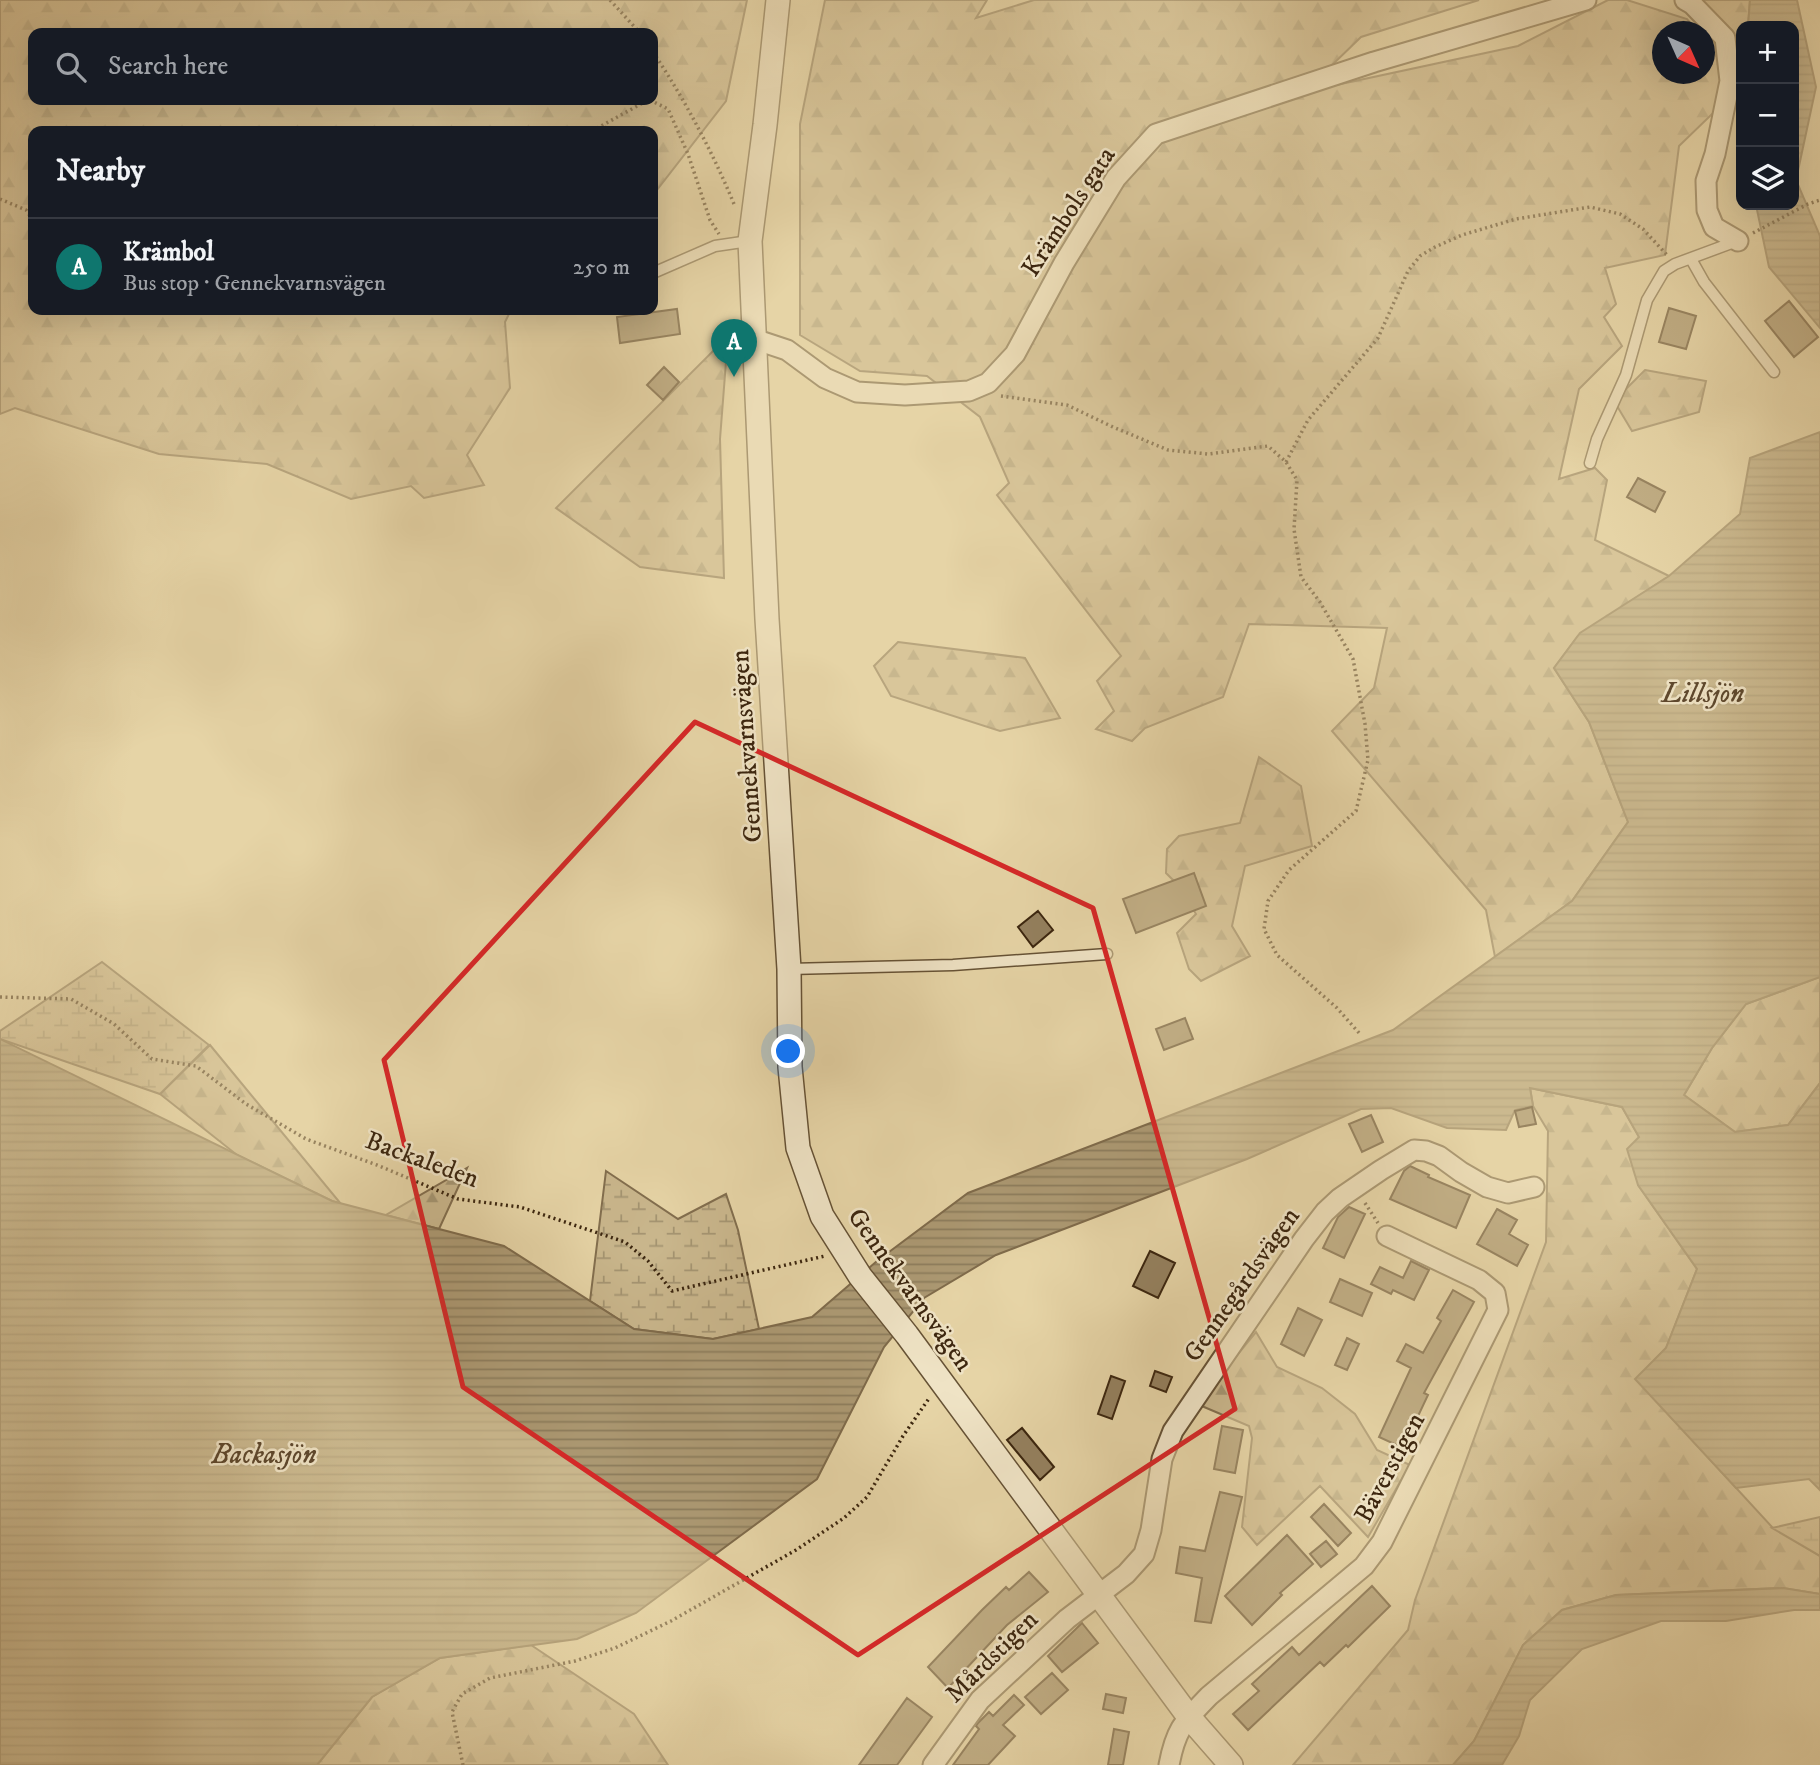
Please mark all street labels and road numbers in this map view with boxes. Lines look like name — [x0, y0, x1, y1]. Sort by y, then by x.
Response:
street label: Krämbols gata — [1015, 141, 1123, 283]
street label: Gennekvarnsvägen — [724, 648, 770, 844]
street label: Backaleden — [361, 1124, 484, 1196]
street label: Gennegårdsvägen — [1177, 1201, 1308, 1369]
street label: Gennekvarnsvägen — [840, 1202, 980, 1378]
street label: Bäverstigen — [1347, 1407, 1433, 1529]
street label: Mårdstigen — [939, 1603, 1046, 1710]

